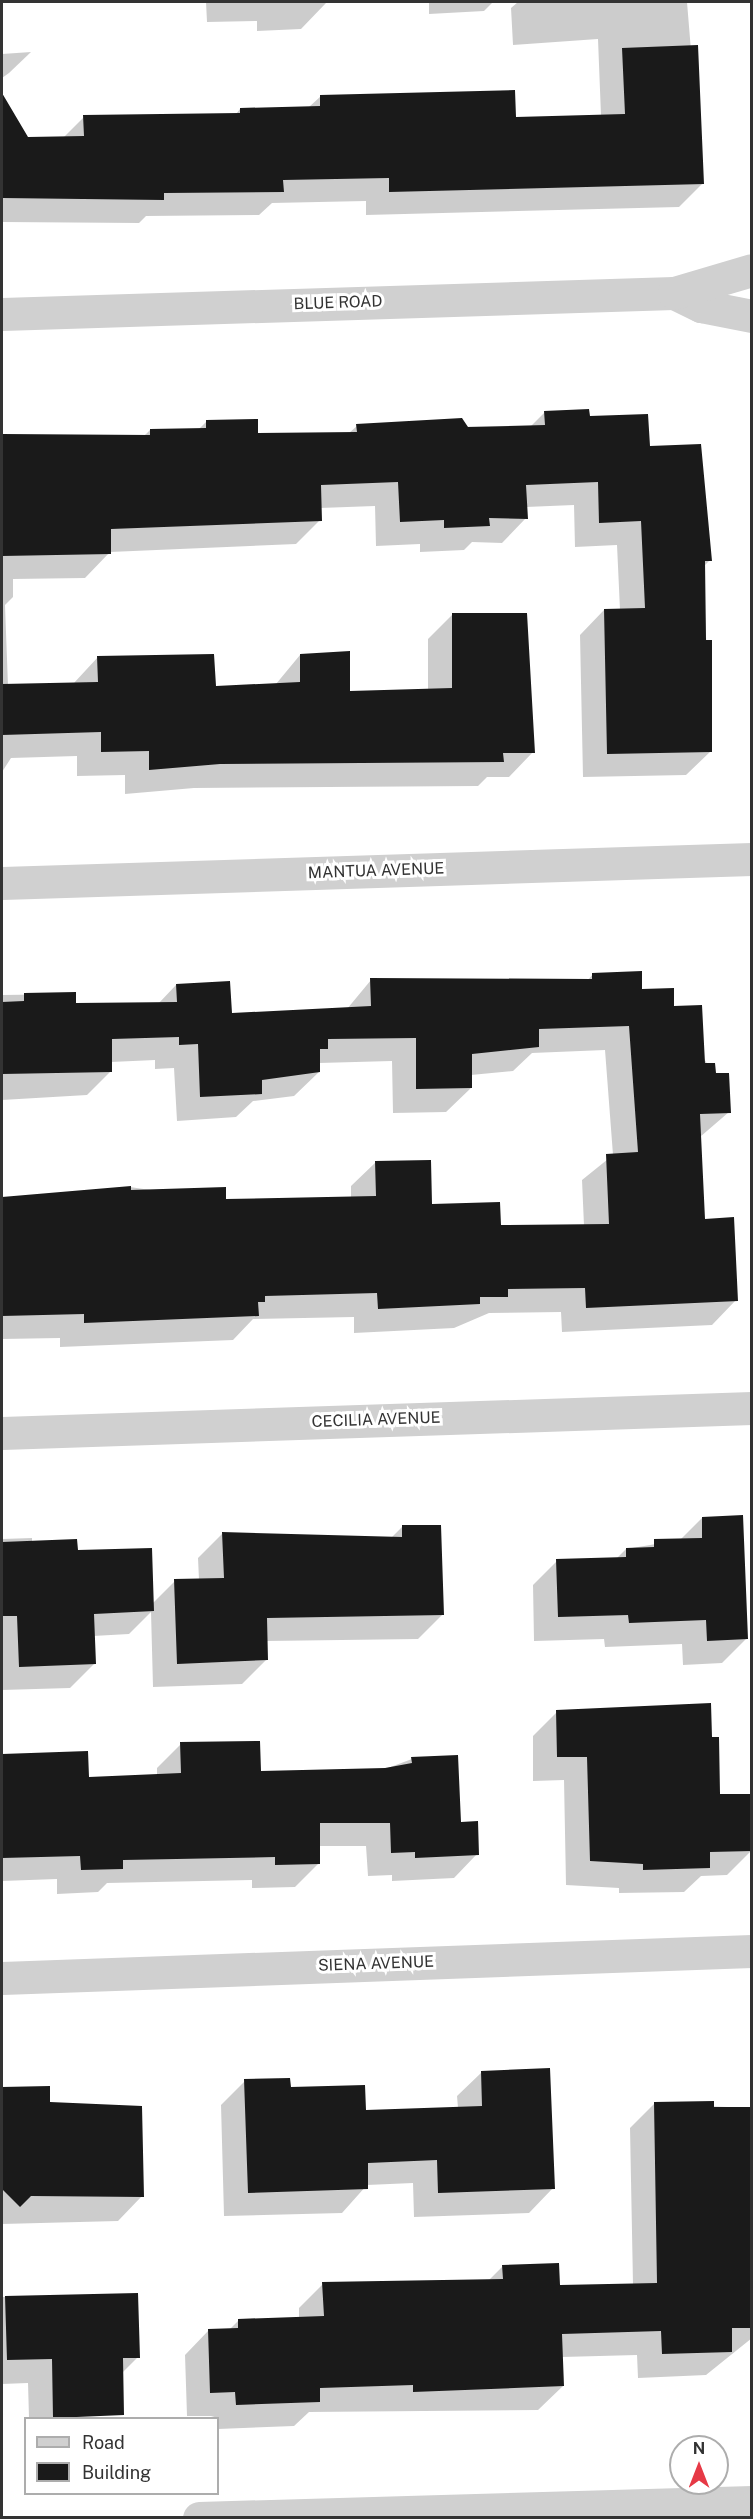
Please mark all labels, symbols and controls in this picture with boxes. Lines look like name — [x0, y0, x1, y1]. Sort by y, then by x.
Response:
street label: BLUE ROAD — [293, 292, 383, 314]
street label: MANTUA AVENUE — [307, 859, 445, 883]
street label: CECILIA AVENUE — [311, 1408, 441, 1432]
street label: SIENA AVENUE — [318, 1952, 434, 1976]
legend — [24, 2417, 219, 2495]
text: Road — [82, 2432, 125, 2453]
north arrow — [669, 2435, 729, 2495]
text: N — [693, 2439, 705, 2458]
text: Building — [82, 2462, 151, 2483]

